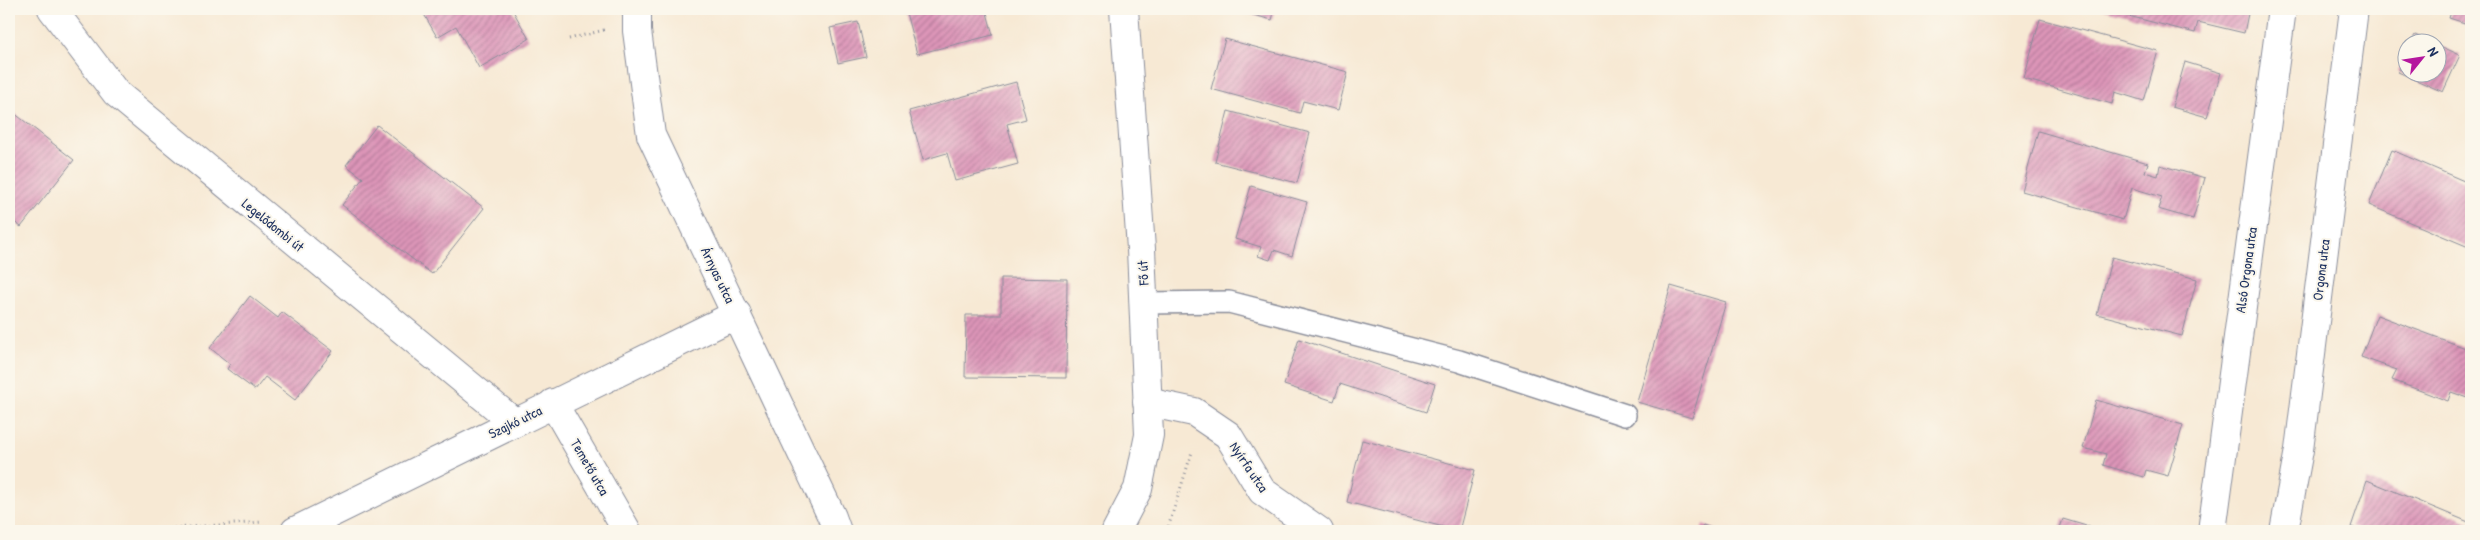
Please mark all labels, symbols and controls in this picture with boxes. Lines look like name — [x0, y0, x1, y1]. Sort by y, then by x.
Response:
north arrow — [2398, 32, 2448, 82]
text: N — [2424, 43, 2444, 60]
street label: Legelődombi út — [238, 194, 309, 257]
street label: Alsó Orgona utca — [2230, 225, 2262, 314]
street label: Orgona utca — [2307, 238, 2335, 302]
street label: Árnyas utca — [696, 244, 740, 307]
street label: Fő út — [1132, 260, 1153, 287]
street label: Szajkó utca — [485, 400, 546, 444]
street label: Temető utca — [567, 435, 614, 499]
street label: Nyírfa utca — [1225, 438, 1274, 497]

